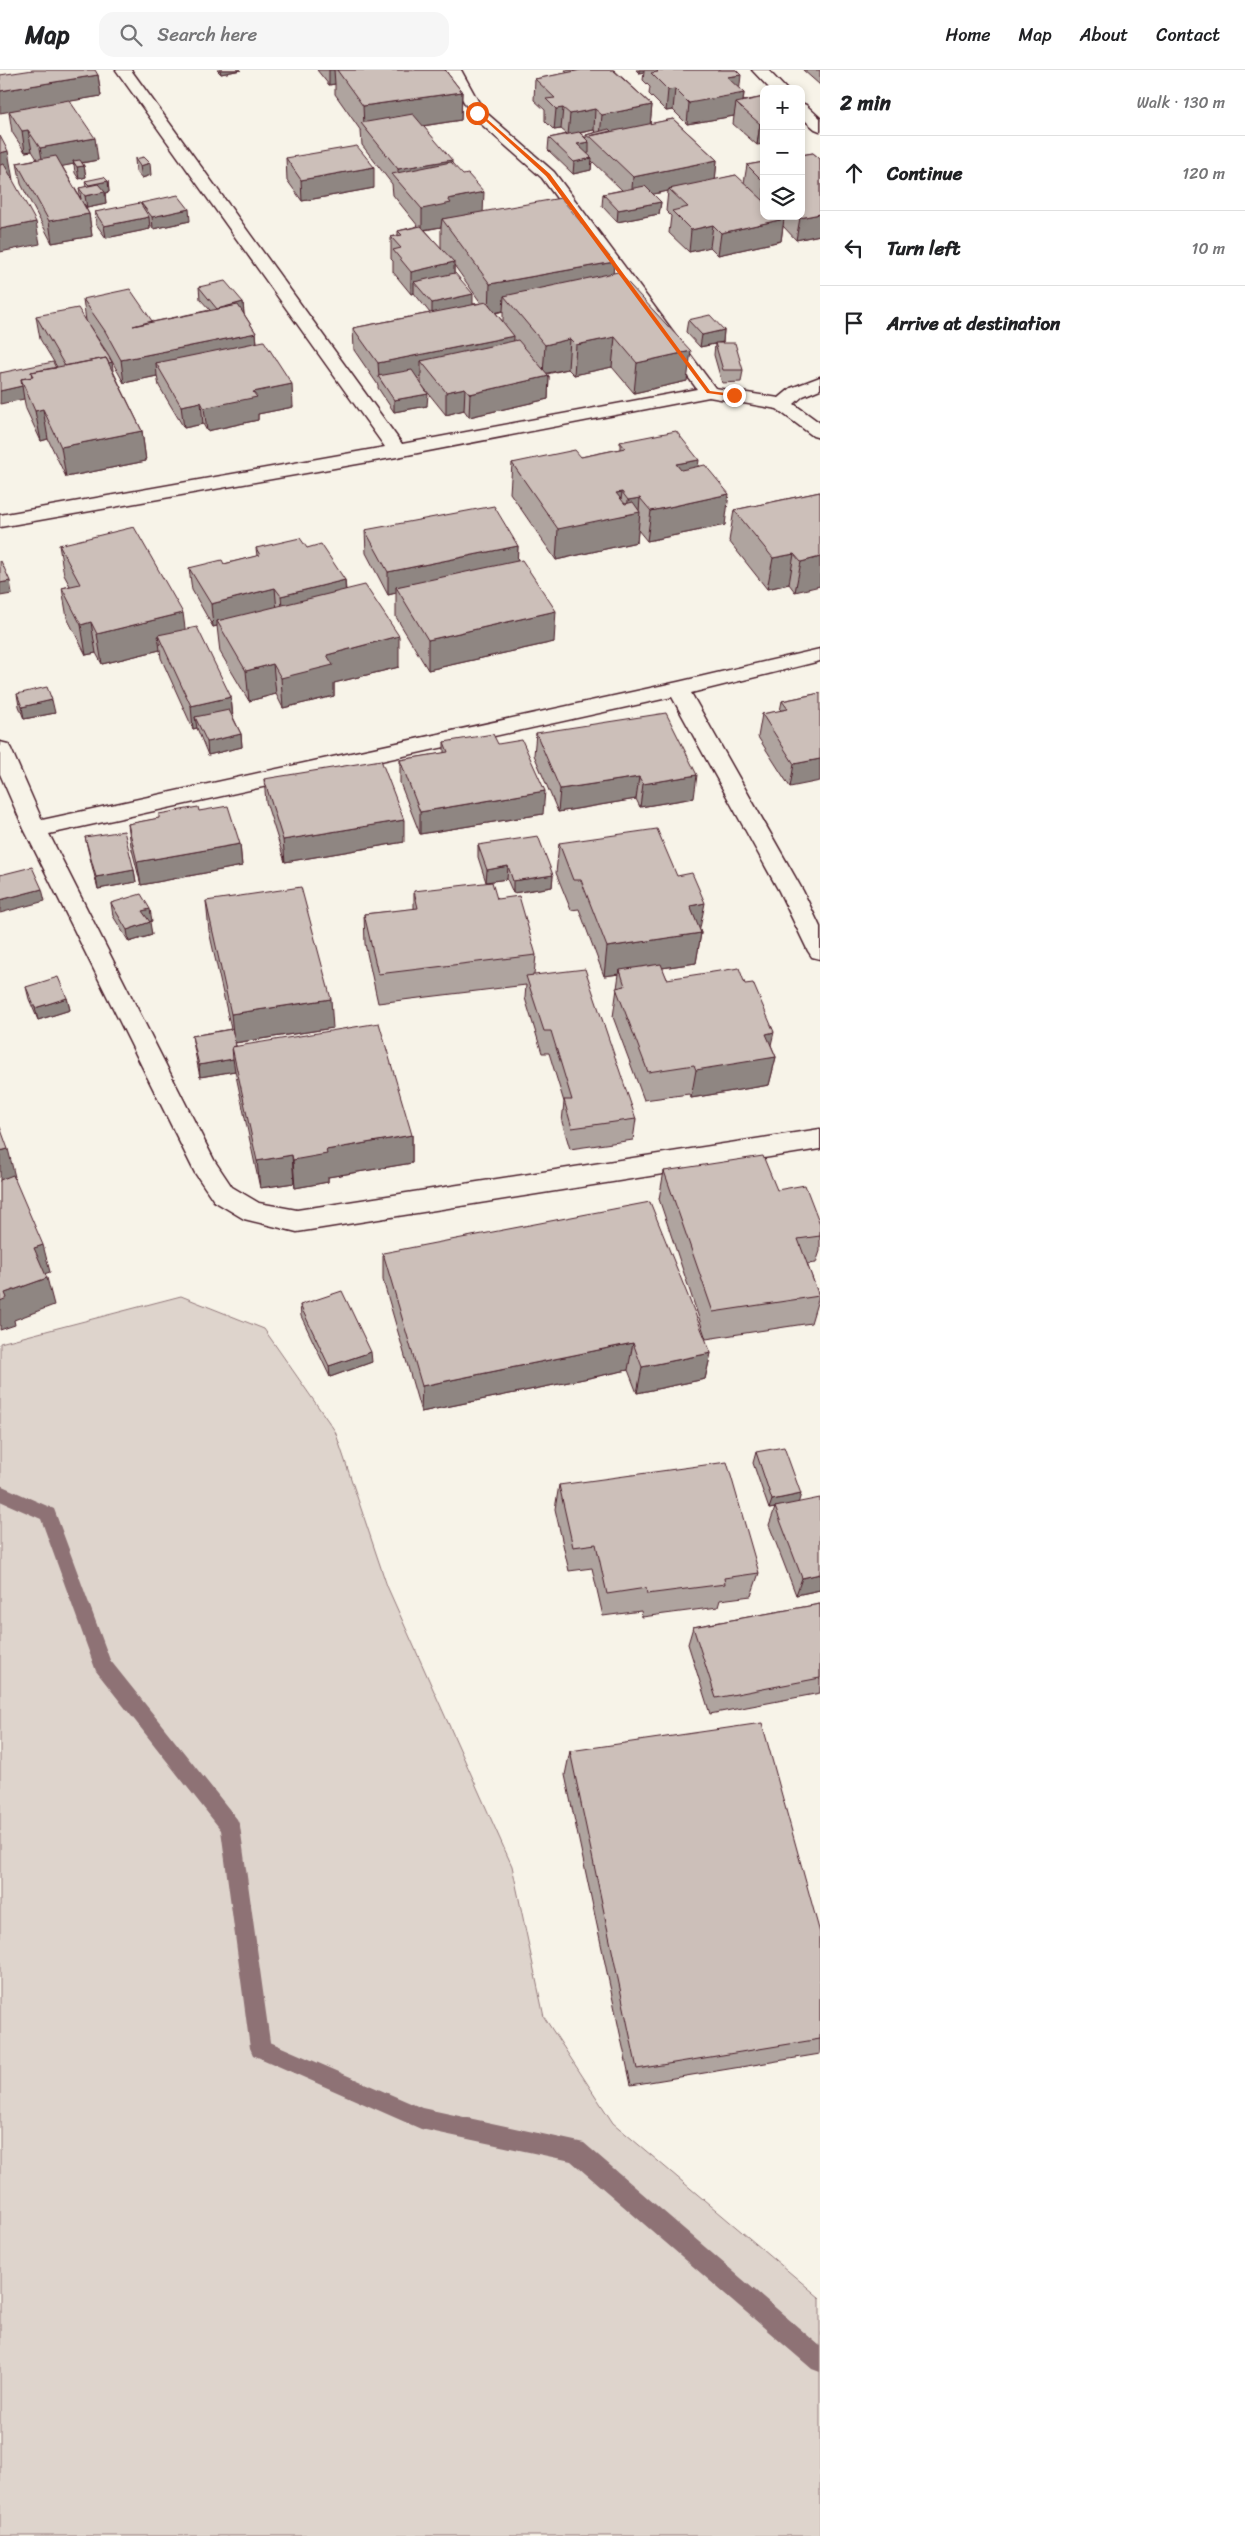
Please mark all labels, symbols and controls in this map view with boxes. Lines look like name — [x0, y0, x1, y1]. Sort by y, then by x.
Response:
search box — [99, 12, 449, 57]
text: Map — [25, 14, 69, 56]
text: Search here — [157, 18, 257, 51]
text: Home — [946, 19, 991, 51]
text: Map — [1019, 19, 1052, 51]
text: About — [1080, 19, 1128, 51]
text: Contact — [1156, 19, 1220, 51]
icon: search — [117, 21, 145, 49]
text: 2 min — [840, 84, 891, 122]
map controls — [760, 85, 805, 220]
button: + — [760, 85, 805, 130]
text: Walk · 130 m — [1137, 88, 1225, 117]
route start — [466, 102, 489, 125]
button: − — [760, 130, 805, 175]
text: Continue — [887, 157, 963, 190]
icon: ahead — [840, 159, 868, 187]
text: 120 m — [1182, 159, 1225, 188]
button: layers — [760, 175, 805, 220]
text: Turn left — [887, 232, 960, 265]
icon: left — [840, 234, 868, 262]
text: 10 m — [1192, 234, 1225, 263]
text: Arrive at destination — [887, 307, 1060, 340]
icon: arrive — [840, 309, 868, 337]
route end — [723, 384, 746, 407]

